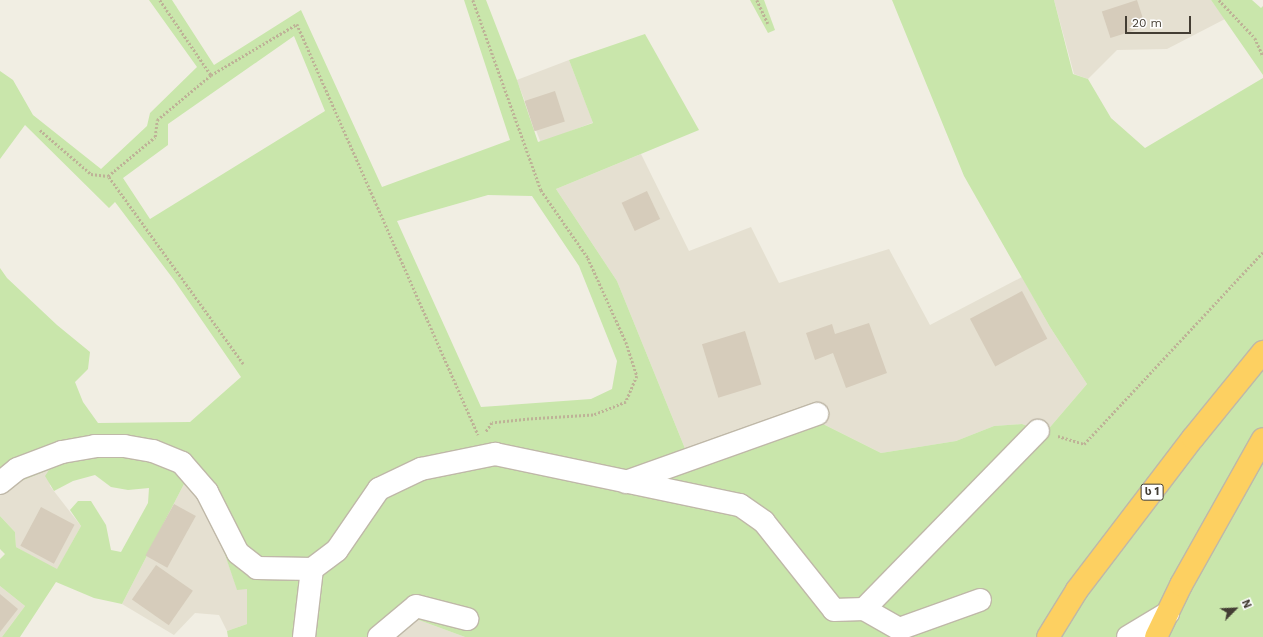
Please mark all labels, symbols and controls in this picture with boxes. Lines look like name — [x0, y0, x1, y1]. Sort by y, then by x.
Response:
scale bar — [1127, 8, 1193, 34]
text: 20 m — [1132, 16, 1162, 30]
road number: ს 1 — [1140, 483, 1164, 501]
north arrow — [1215, 589, 1255, 629]
text: N — [1239, 598, 1254, 610]

